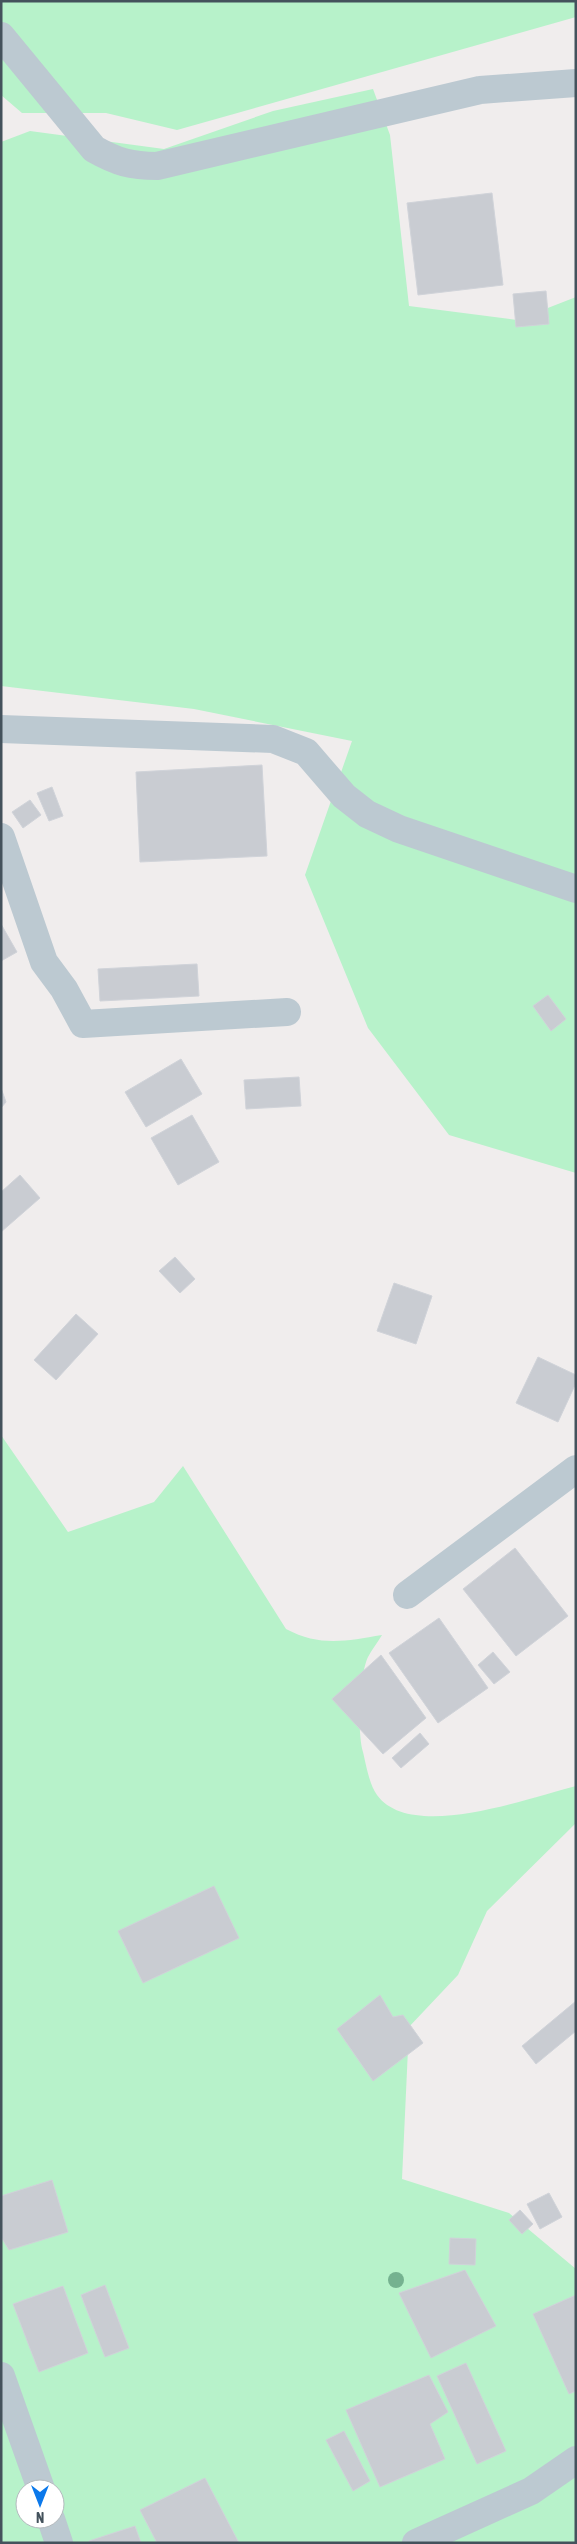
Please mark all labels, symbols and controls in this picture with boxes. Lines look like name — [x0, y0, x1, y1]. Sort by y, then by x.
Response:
north arrow — [15, 2479, 65, 2529]
text: N — [36, 2509, 44, 2525]

